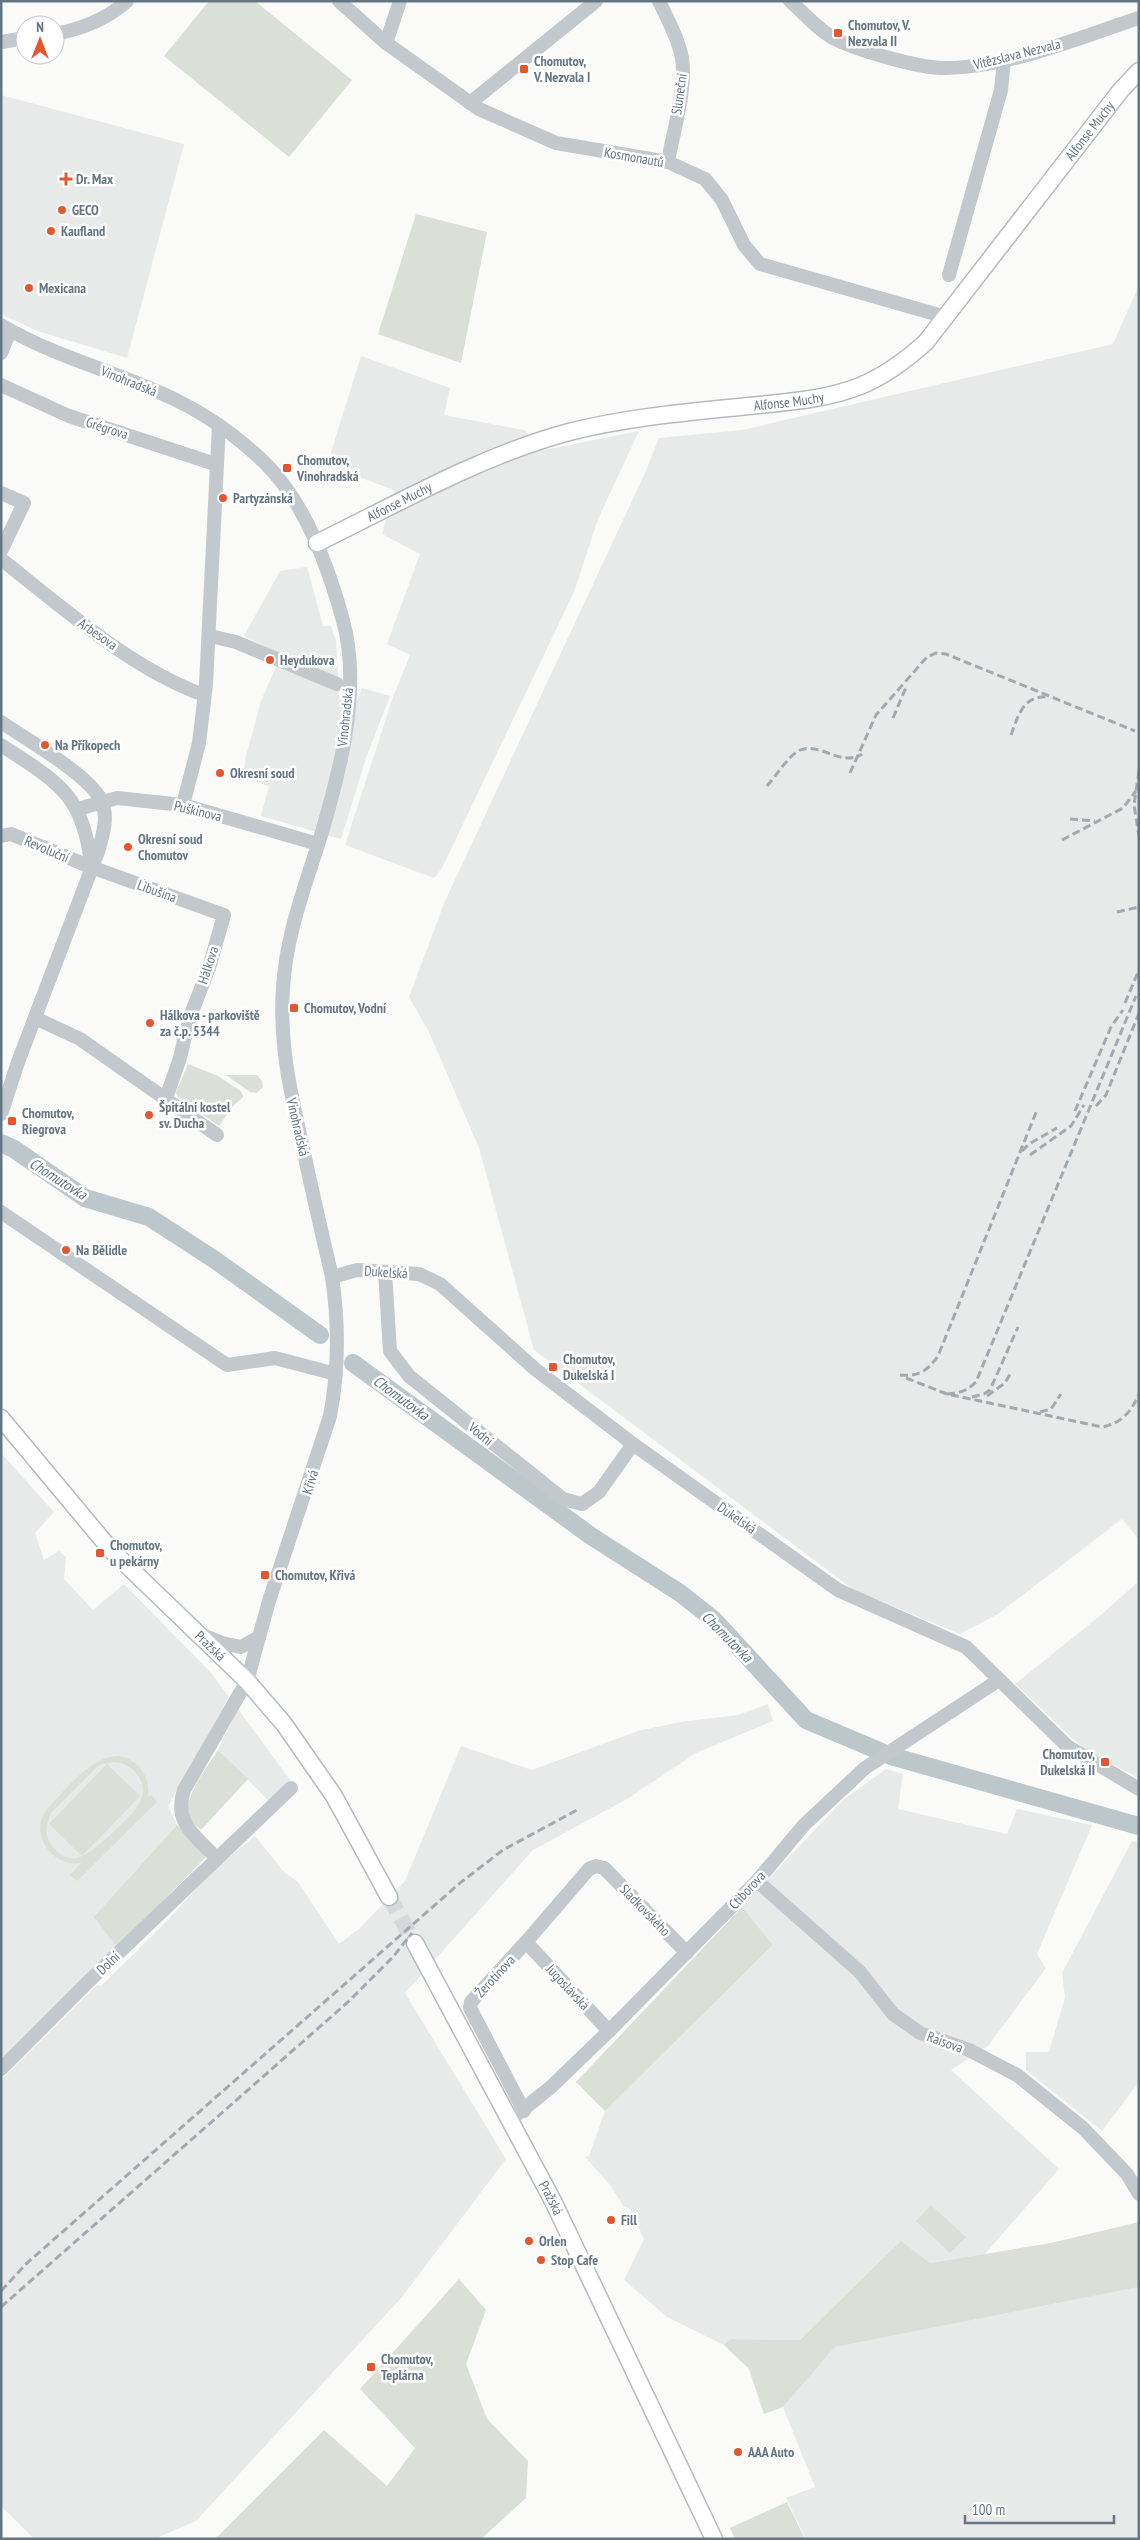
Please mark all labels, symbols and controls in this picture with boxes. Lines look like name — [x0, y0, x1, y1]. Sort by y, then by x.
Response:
north arrow — [15, 15, 65, 65]
place label: Chomutov, V. Nezvala II — [848, 16, 911, 50]
text: N — [36, 18, 44, 36]
marker: Chomutov, V. Nezvala II — [832, 27, 844, 39]
street label: Vítězslava Nezvala — [971, 34, 1062, 74]
place label: Chomutov, V. Nezvala I — [533, 52, 590, 86]
marker: Chomutov, V. Nezvala I — [518, 63, 530, 75]
street label: Sluneční — [667, 72, 691, 116]
street label: Alfonse Muchy — [1061, 97, 1119, 164]
street label: Kosmonautů — [603, 143, 665, 171]
place label: Dr. Max — [76, 170, 114, 188]
marker: Dr. Max — [60, 173, 72, 185]
place label: GECO — [72, 201, 99, 219]
marker: GECO — [56, 204, 68, 216]
place label: Kaufland — [61, 222, 105, 240]
marker: Kaufland — [45, 225, 57, 237]
place label: Mexicana — [39, 279, 86, 297]
marker: Mexicana — [23, 282, 35, 294]
street label: Vinohradská — [97, 361, 160, 400]
street label: Alfonse Muchy — [753, 388, 826, 414]
street label: Grégrova — [84, 413, 130, 443]
place label: Chomutov, Vinohradská — [296, 451, 359, 485]
marker: Chomutov, Vinohradská — [281, 462, 293, 474]
street label: Alfonse Muchy — [364, 478, 435, 526]
place label: Partyzánská — [233, 489, 293, 507]
marker: Partyzánská — [217, 492, 229, 504]
street label: Arbesova — [75, 614, 121, 654]
place label: Heydukova — [280, 651, 335, 669]
marker: Heydukova — [264, 654, 276, 666]
street label: Vinohradská — [333, 687, 357, 748]
place label: Na Příkopech — [55, 736, 120, 754]
marker: Na Příkopech — [39, 739, 51, 751]
place label: Okresní soud — [230, 764, 294, 782]
marker: Okresní soud — [214, 767, 226, 779]
street label: Puškinova — [172, 796, 224, 826]
place label: Okresní soud Chomutov — [138, 830, 202, 864]
street label: Revoluční — [22, 832, 72, 866]
marker: Okresní soud Chomutov — [122, 841, 134, 853]
street label: Libušina — [135, 876, 179, 906]
street label: Hálkova — [193, 944, 223, 986]
place label: Chomutov, Vodní — [304, 999, 387, 1017]
marker: Chomutov, Vodní — [288, 1002, 300, 1014]
place label: Hálkova - parkoviště za č.p. 5344 — [160, 1006, 260, 1040]
marker: Hálkova - parkoviště za č.p. 5344 — [144, 1017, 156, 1029]
street label: Vinohradská — [282, 1095, 313, 1158]
place label: Špitální kostel sv. Ducha — [159, 1098, 231, 1132]
place label: Chomutov, Riegrova — [22, 1104, 74, 1138]
marker: Špitální kostel sv. Ducha — [143, 1109, 155, 1121]
marker: Chomutov, Riegrova — [6, 1115, 18, 1127]
water label: Chomutovka — [26, 1154, 91, 1204]
place label: Na Bělidle — [76, 1241, 127, 1259]
marker: Na Bělidle — [60, 1244, 72, 1256]
street label: Dukelská — [364, 1262, 408, 1282]
place label: Chomutov, Dukelská I — [563, 1350, 615, 1384]
marker: Chomutov, Dukelská I — [547, 1361, 559, 1373]
water label: Chomutovka — [370, 1371, 434, 1425]
street label: Vodní — [464, 1418, 497, 1450]
street label: Křivá — [298, 1468, 322, 1496]
street label: Dukelská — [714, 1498, 760, 1538]
place label: Chomutov, u pekárny — [110, 1536, 162, 1570]
marker: Chomutov, u pekárny — [94, 1547, 106, 1559]
place label: Chomutov, Křivá — [275, 1566, 356, 1584]
marker: Chomutov, Křivá — [259, 1569, 271, 1581]
water label: Chomutovka — [698, 1607, 757, 1667]
street label: Pražská — [191, 1627, 230, 1665]
place label: Chomutov, Dukelská II — [1040, 1745, 1095, 1779]
marker: Chomutov, Dukelská II — [1099, 1756, 1111, 1768]
street label: Ctiborova — [725, 1867, 769, 1913]
street label: Sladkovského — [616, 1880, 674, 1940]
street label: Dolní — [92, 1948, 124, 1978]
street label: Žerotínova — [471, 1951, 519, 2001]
street label: Jugoslávská — [542, 1960, 594, 2014]
street label: Raisova — [925, 2027, 965, 2057]
street label: Pražská — [535, 2178, 567, 2218]
place label: Fill — [621, 2211, 637, 2229]
marker: Fill — [605, 2214, 617, 2226]
place label: Orlen — [539, 2232, 567, 2250]
marker: Orlen — [523, 2235, 535, 2247]
place label: Stop Cafe — [551, 2251, 598, 2269]
marker: Stop Cafe — [535, 2254, 547, 2266]
place label: Chomutov, Teplárna — [381, 2350, 433, 2384]
marker: Chomutov, Teplárna — [365, 2361, 377, 2373]
place label: AAA Auto — [747, 2443, 794, 2461]
marker: AAA Auto — [732, 2446, 744, 2458]
scale bar — [965, 2492, 1114, 2524]
text: 100 m — [972, 2500, 1005, 2519]

